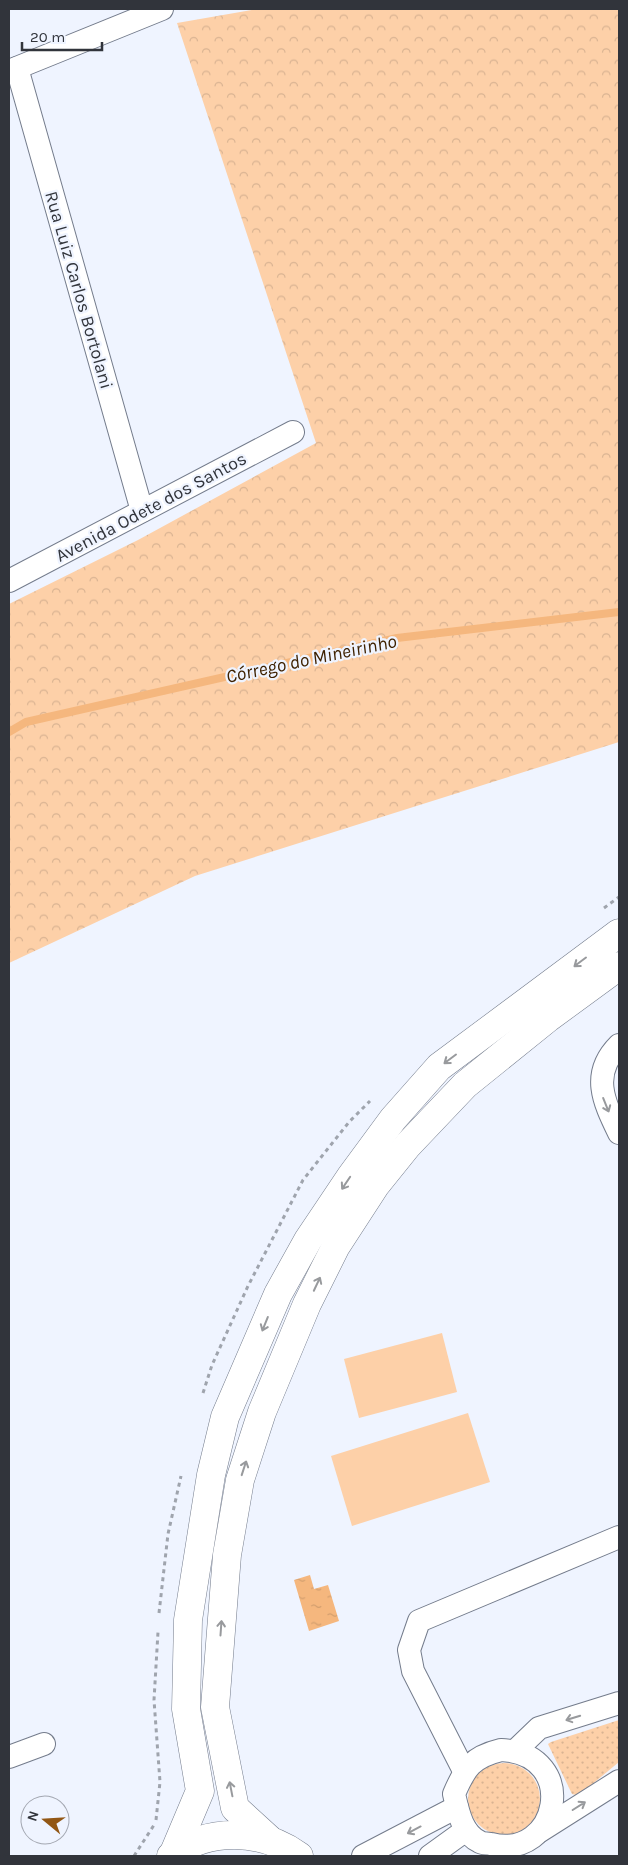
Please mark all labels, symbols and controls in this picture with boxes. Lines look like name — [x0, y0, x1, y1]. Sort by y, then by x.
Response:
scale bar — [22, 20, 102, 52]
text: 20 m — [30, 28, 65, 46]
street label: Rua Luiz Carlos Bortolani — [40, 188, 118, 392]
street label: Avenida Odete dos Santos — [52, 447, 250, 567]
water label: Córrego do Mineirinho — [224, 630, 399, 688]
one-way arrow — [573, 957, 587, 967]
one-way arrow — [443, 1054, 457, 1064]
one-way arrow — [602, 1096, 611, 1112]
one-way arrow — [341, 1176, 351, 1190]
one-way arrow — [312, 1277, 322, 1292]
one-way arrow — [260, 1316, 270, 1331]
one-way arrow — [239, 1460, 249, 1476]
one-way arrow — [216, 1620, 226, 1636]
one-way arrow — [565, 1713, 581, 1723]
one-way arrow — [226, 1781, 236, 1797]
north arrow — [20, 1795, 70, 1845]
one-way arrow — [572, 1801, 586, 1811]
text: N — [23, 1809, 43, 1824]
one-way arrow — [407, 1825, 422, 1835]

